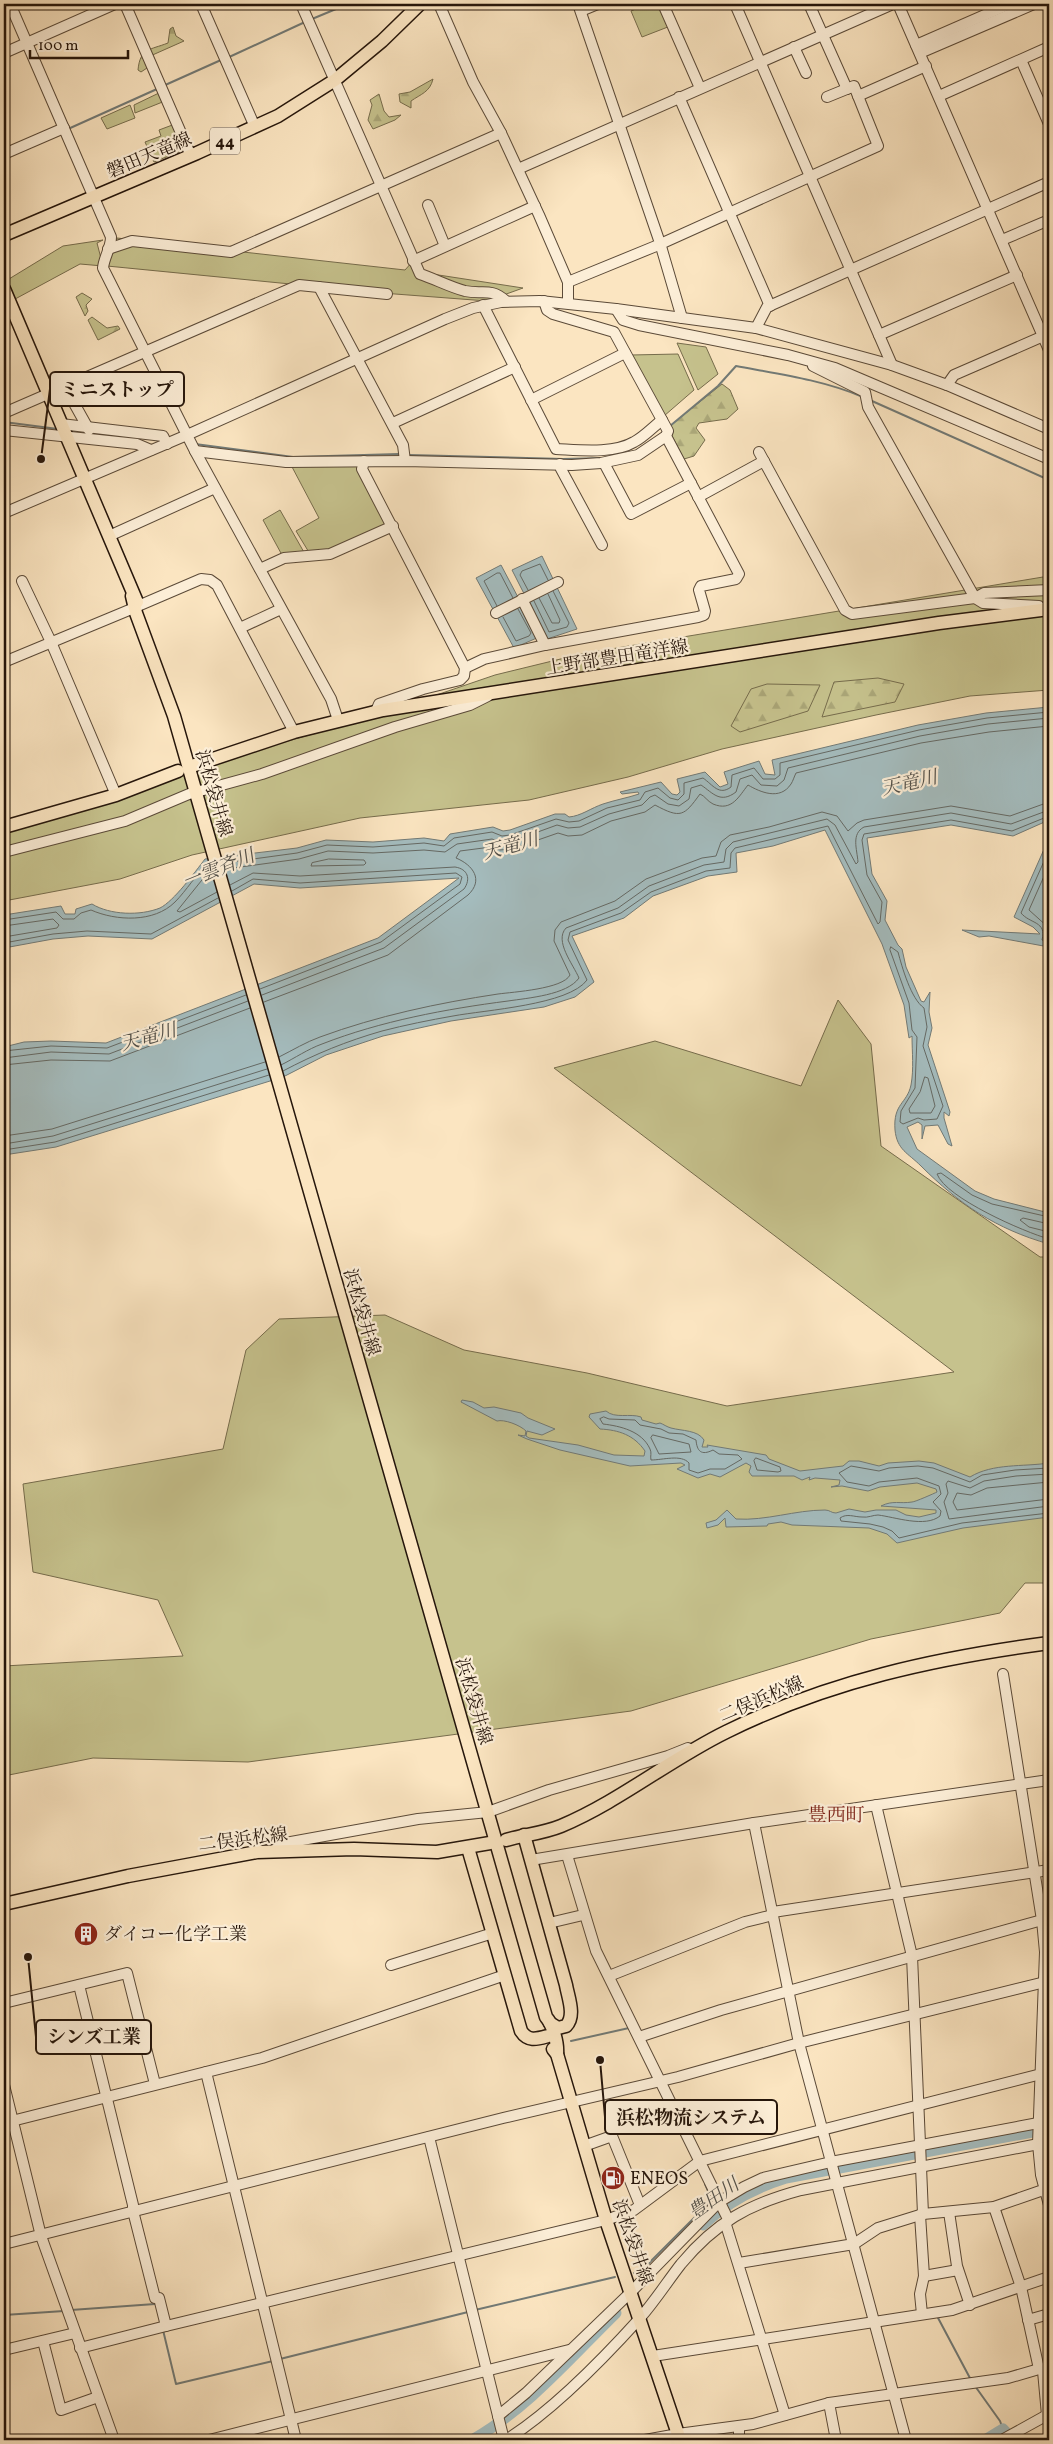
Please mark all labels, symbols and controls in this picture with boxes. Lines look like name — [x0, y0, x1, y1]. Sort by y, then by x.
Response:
scale bar — [30, 28, 128, 60]
text: 100 m — [38, 36, 78, 57]
street label: 磐田天竜線 — [103, 127, 196, 185]
road number: 44 — [210, 128, 240, 154]
callout: ミニストップ — [50, 372, 184, 406]
text: ミニストップ — [60, 378, 174, 404]
street label: 上野部豊田竜洋線 — [544, 635, 690, 682]
street label: 浜松袋井線 — [188, 747, 237, 840]
water label: 天竜川 — [879, 764, 942, 803]
water label: 天竜川 — [480, 826, 543, 867]
water label: 一雲斉川 — [179, 843, 261, 896]
water label: 天竜川 — [118, 1017, 181, 1058]
street label: 浜松袋井線 — [336, 1266, 385, 1359]
street label: 浜松袋井線 — [448, 1655, 497, 1748]
street label: 二俣浜松線 — [715, 1671, 808, 1729]
district label: 豊西町 — [807, 1803, 865, 1829]
street label: 二俣浜松線 — [197, 1823, 289, 1858]
building icon: ダイコー化学工業 — [73, 1921, 99, 1947]
place label: ダイコー化学工業 — [104, 1923, 247, 1948]
callout: シンズ工業 — [36, 2020, 151, 2054]
text: シンズ工業 — [47, 2025, 141, 2051]
callout: 浜松物流システム — [605, 2100, 777, 2134]
text: 浜松物流システム — [616, 2106, 766, 2132]
fuel station icon: ENEOS — [600, 2165, 626, 2191]
place label: ENEOS — [630, 2167, 688, 2192]
water label: 豊田川 — [683, 2171, 747, 2227]
street label: 浜松袋井線 — [605, 2196, 658, 2289]

